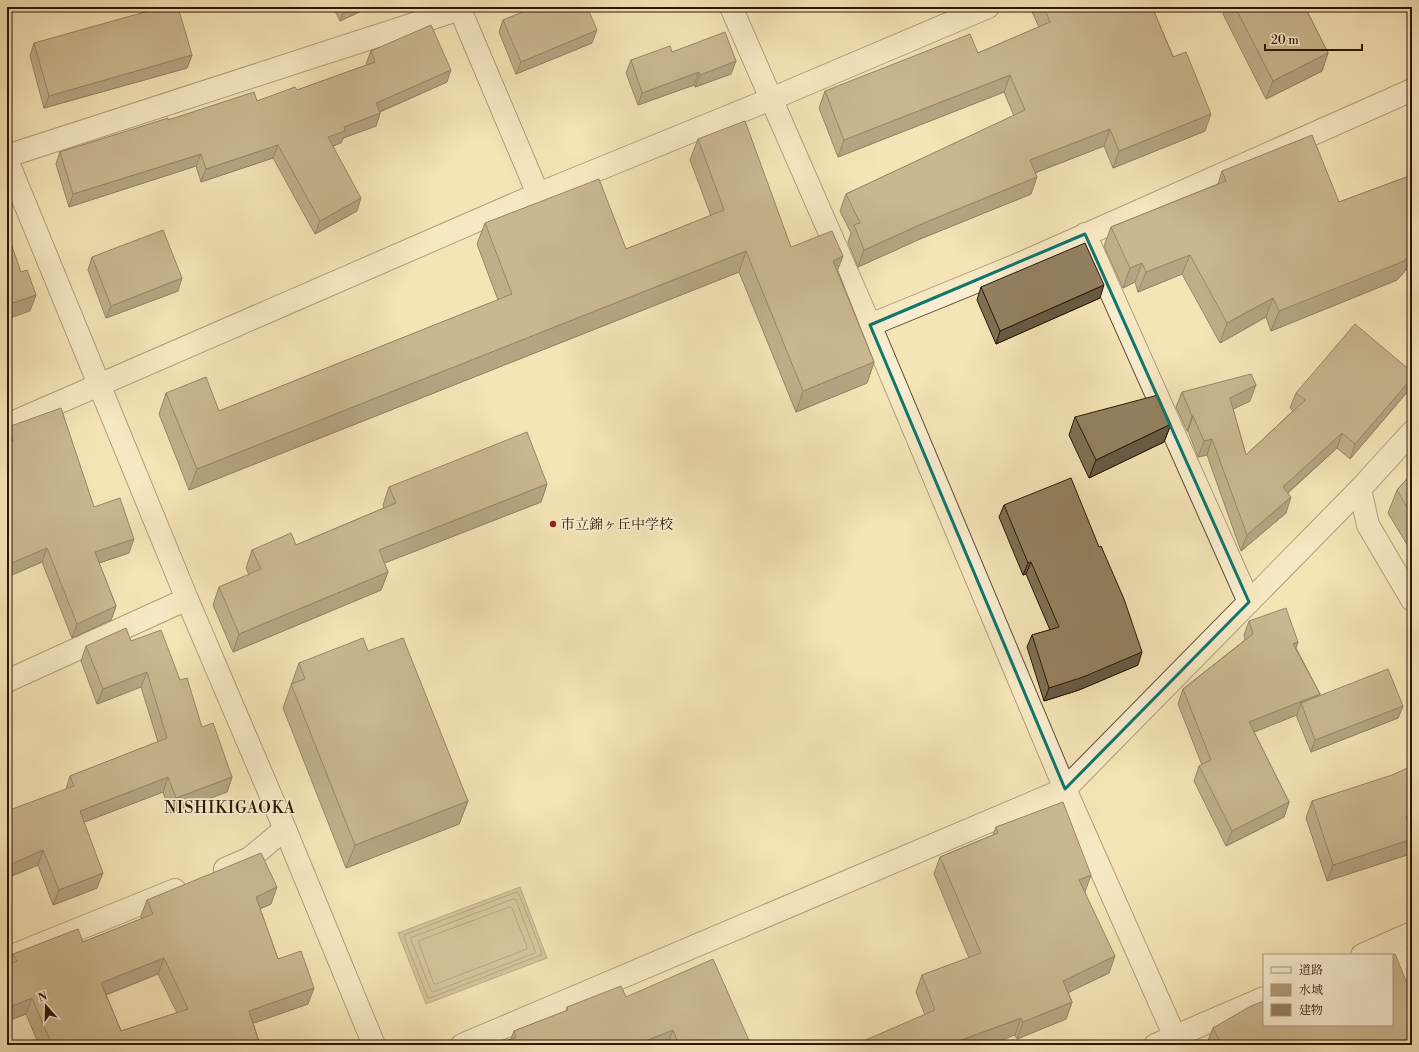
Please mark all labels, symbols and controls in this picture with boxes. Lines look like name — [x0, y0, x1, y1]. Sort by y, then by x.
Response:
scale bar — [1265, 26, 1362, 52]
text: 20 m — [1271, 33, 1299, 48]
place label: 市立錦ヶ丘中学校 — [561, 516, 673, 534]
marker: 市立錦ヶ丘中学校 — [548, 519, 558, 529]
district label: NISHIKIGAOKA — [164, 798, 296, 818]
legend — [1263, 954, 1393, 1026]
text: 道路 — [1299, 963, 1323, 978]
text: 水域 — [1299, 983, 1323, 998]
north arrow — [26, 986, 66, 1026]
text: N — [36, 989, 50, 1006]
text: 建物 — [1299, 1003, 1323, 1018]

